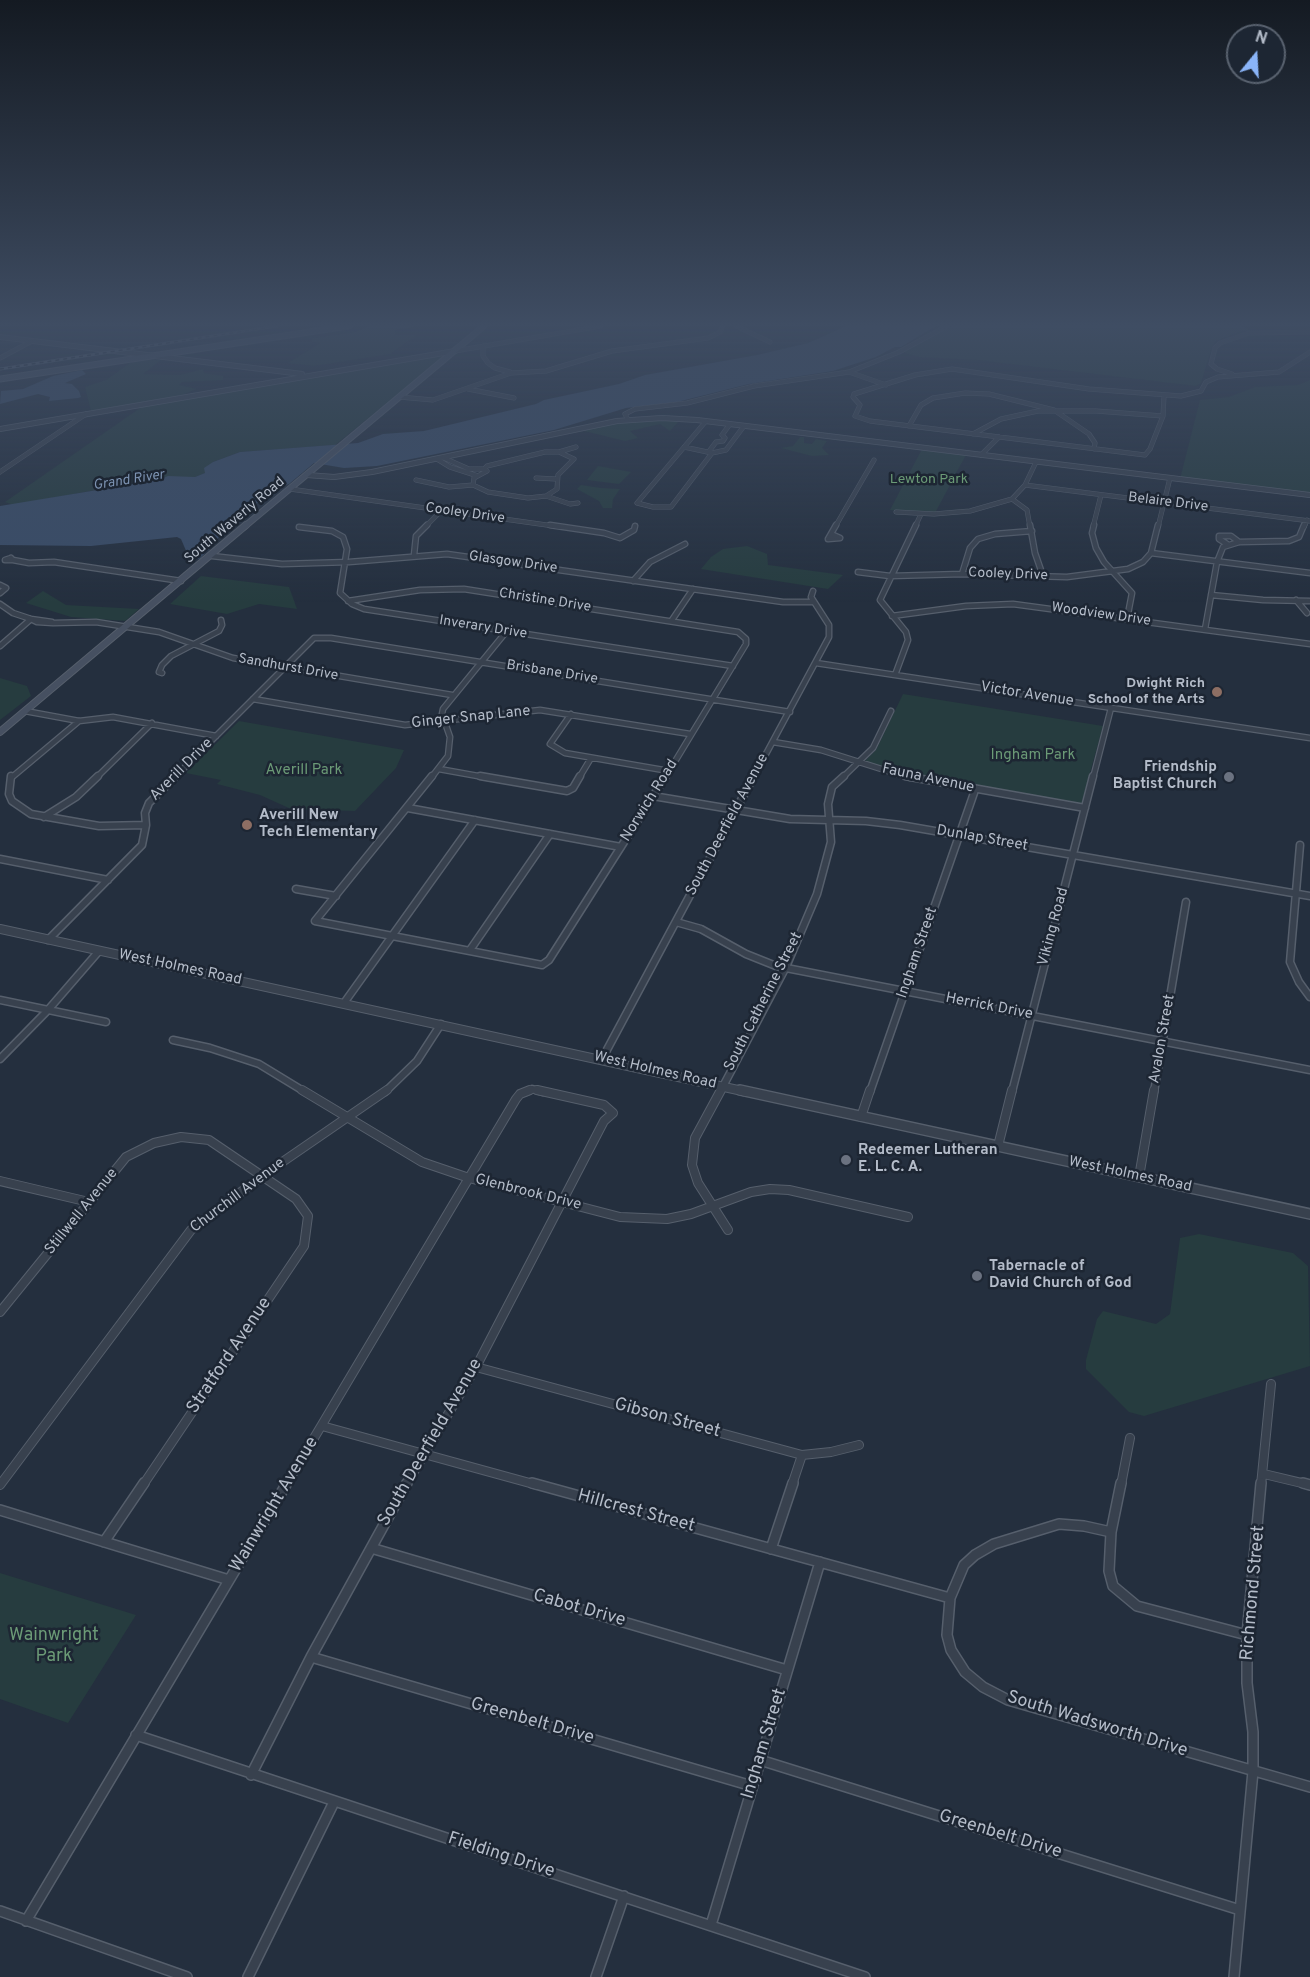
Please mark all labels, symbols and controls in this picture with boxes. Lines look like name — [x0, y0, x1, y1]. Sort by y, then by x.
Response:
north arrow — [1226, 24, 1286, 84]
text: N — [1252, 27, 1270, 50]
water label: Grand River — [92, 467, 166, 495]
park label: Lewton Park — [890, 472, 968, 488]
street label: South Waverly Road — [181, 474, 289, 568]
street label: Belaire Drive — [1127, 490, 1209, 516]
street label: Cooley Drive — [424, 500, 506, 528]
street label: Glasgow Drive — [468, 548, 558, 578]
street label: Cooley Drive — [968, 565, 1048, 585]
street label: Christine Drive — [498, 585, 592, 617]
street label: Woodview Drive — [1050, 600, 1152, 630]
street label: Inverary Drive — [438, 613, 528, 643]
street label: Sandhurst Drive — [237, 651, 339, 685]
street label: Brisbane Drive — [505, 657, 599, 689]
place label: Dwight Rich School of the Arts — [1088, 676, 1205, 708]
street label: Victor Avenue — [979, 679, 1075, 711]
marker: Dwight Rich School of the Arts — [1210, 685, 1224, 699]
street label: Ginger Snap Lane — [411, 703, 531, 733]
street label: Averill Drive — [147, 735, 217, 805]
park label: Ingham Park — [990, 747, 1076, 765]
street label: South Deerfield Avenue — [683, 751, 773, 899]
street label: Norwich Road — [618, 757, 682, 845]
place label: Friendship Baptist Church — [1113, 759, 1217, 794]
street label: Fauna Avenue — [880, 760, 976, 798]
park label: Averill Park — [265, 762, 343, 780]
marker: Friendship Baptist Church — [1222, 770, 1236, 784]
place label: Averill New Tech Elementary — [259, 807, 378, 842]
marker: Averill New Tech Elementary — [240, 818, 254, 832]
street label: Dunlap Street — [935, 822, 1029, 856]
street label: Viking Road — [1035, 886, 1073, 968]
street label: Ingham Street — [894, 905, 942, 1001]
street label: South Catherine Street — [721, 929, 807, 1075]
street label: West Holmes Road — [117, 946, 243, 990]
street label: Herrick Drive — [944, 990, 1034, 1024]
street label: Avalon Street — [1146, 993, 1180, 1085]
street label: West Holmes Road — [592, 1048, 718, 1094]
place label: Redeemer Lutheran E. L. C. A. — [858, 1142, 998, 1177]
marker: Redeemer Lutheran E. L. C. A. — [839, 1153, 853, 1167]
street label: West Holmes Road — [1067, 1153, 1193, 1197]
street label: Churchill Avenue — [187, 1155, 289, 1237]
street label: Stillwell Avenue — [42, 1165, 122, 1259]
street label: Glenbrook Drive — [473, 1171, 583, 1215]
place label: Tabernacle of David Church of God — [989, 1258, 1132, 1293]
marker: Tabernacle of David Church of God — [970, 1269, 984, 1283]
street label: Stratford Avenue — [183, 1294, 277, 1418]
street label: South Deerfield Avenue — [374, 1355, 488, 1531]
street label: Gibson Street — [612, 1394, 722, 1444]
street label: Wainwright Avenue — [226, 1433, 324, 1577]
street label: Hillcrest Street — [575, 1486, 697, 1538]
street label: Richmond Street — [1237, 1524, 1271, 1662]
street label: Cabot Drive — [530, 1586, 628, 1632]
park label: Wainwright Park — [9, 1625, 99, 1668]
street label: Ingham Street — [738, 1686, 792, 1802]
street label: South Wadsworth Drive — [1004, 1687, 1190, 1763]
street label: Greenbelt Drive — [468, 1694, 596, 1750]
street label: Greenbelt Drive — [936, 1806, 1064, 1864]
street label: Fielding Drive — [445, 1829, 557, 1883]

